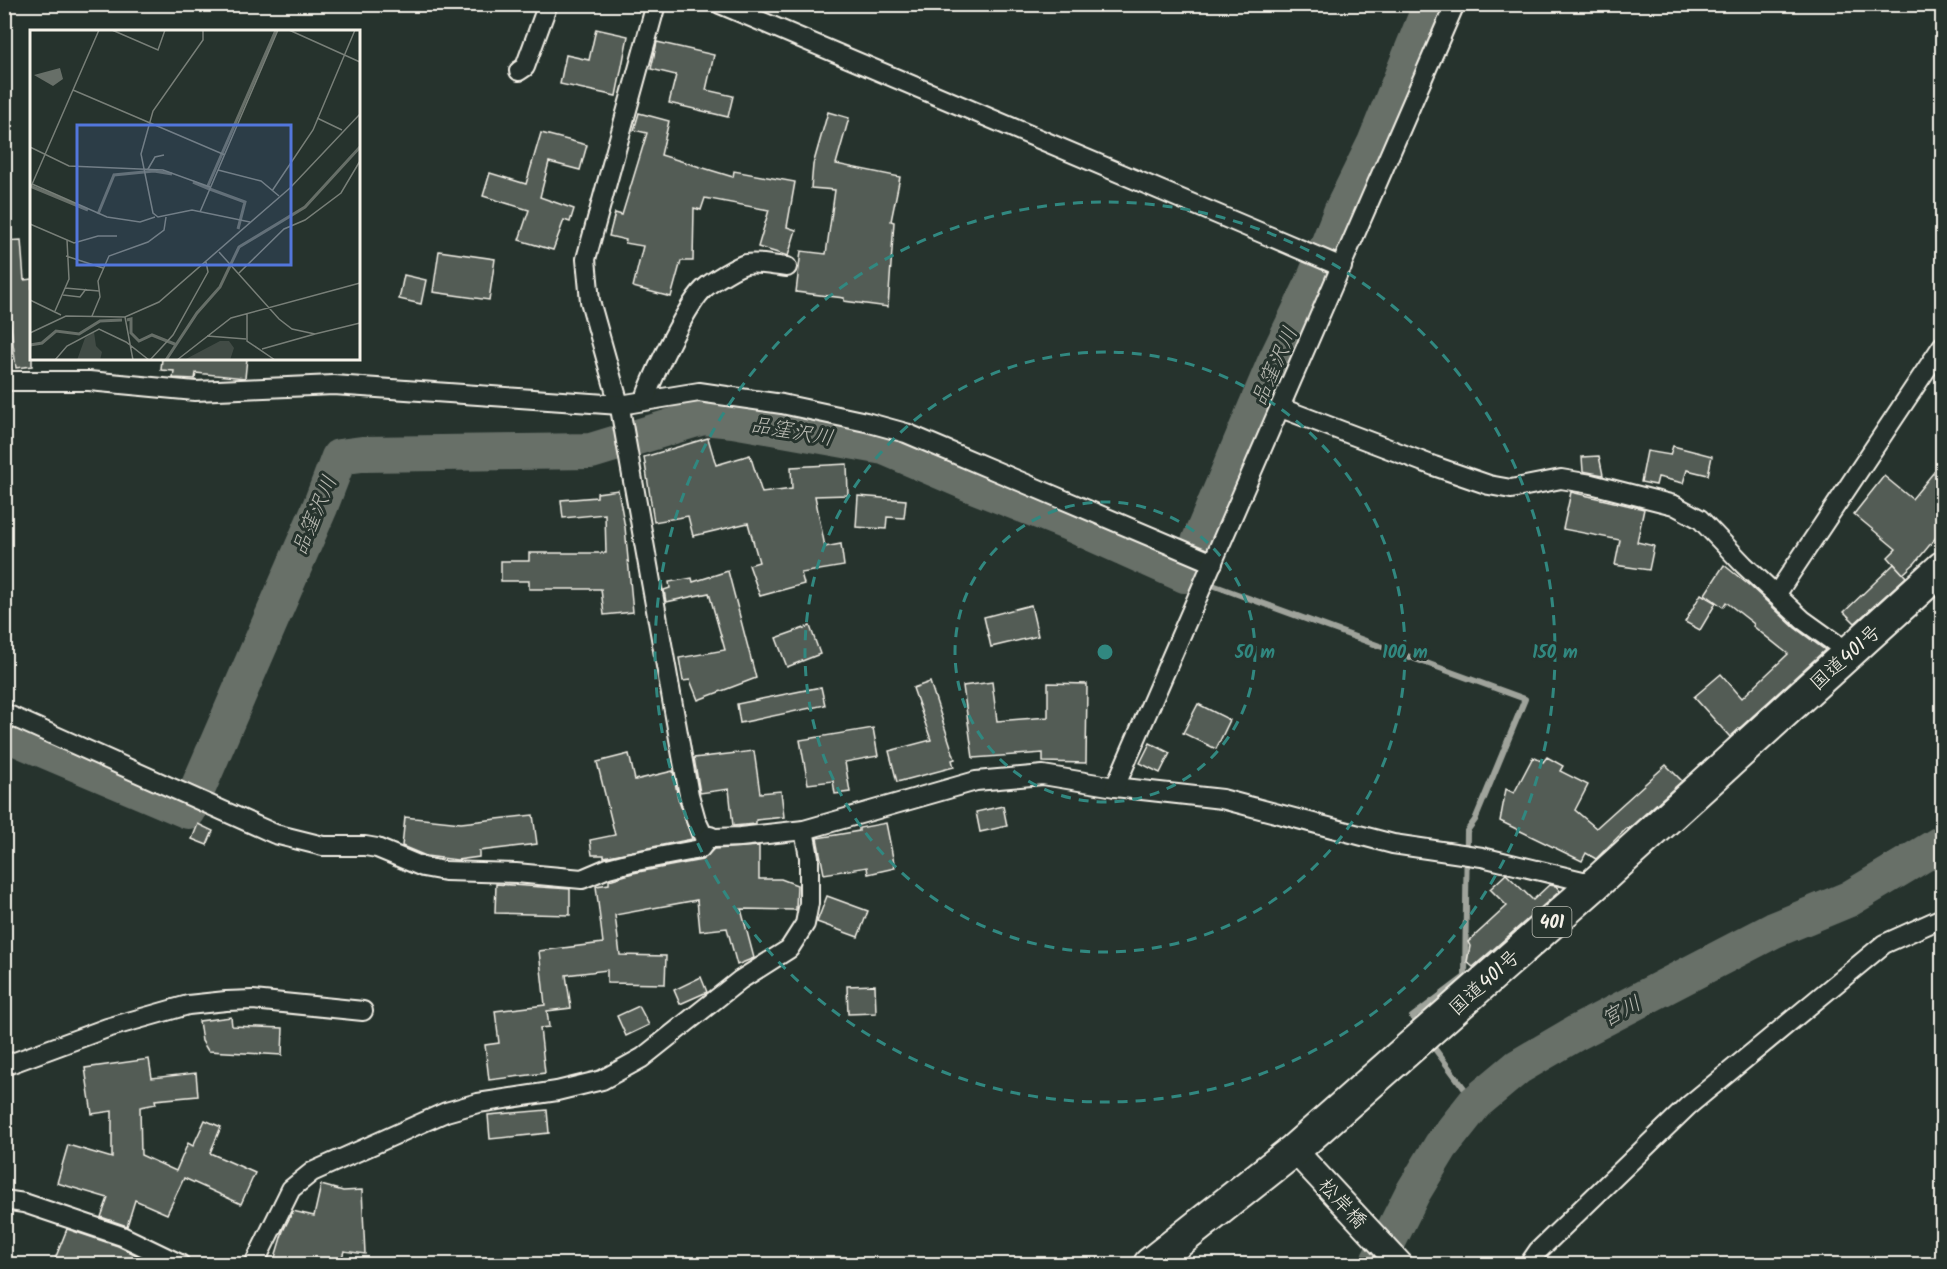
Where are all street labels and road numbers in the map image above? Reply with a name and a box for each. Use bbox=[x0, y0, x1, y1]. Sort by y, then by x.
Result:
street label: 国道401号 bbox=[1803, 617, 1889, 700]
road number: 401 bbox=[1532, 907, 1572, 937]
street label: 国道401号 bbox=[1442, 942, 1528, 1025]
street label: 松岸橋 bbox=[1309, 1172, 1374, 1237]

